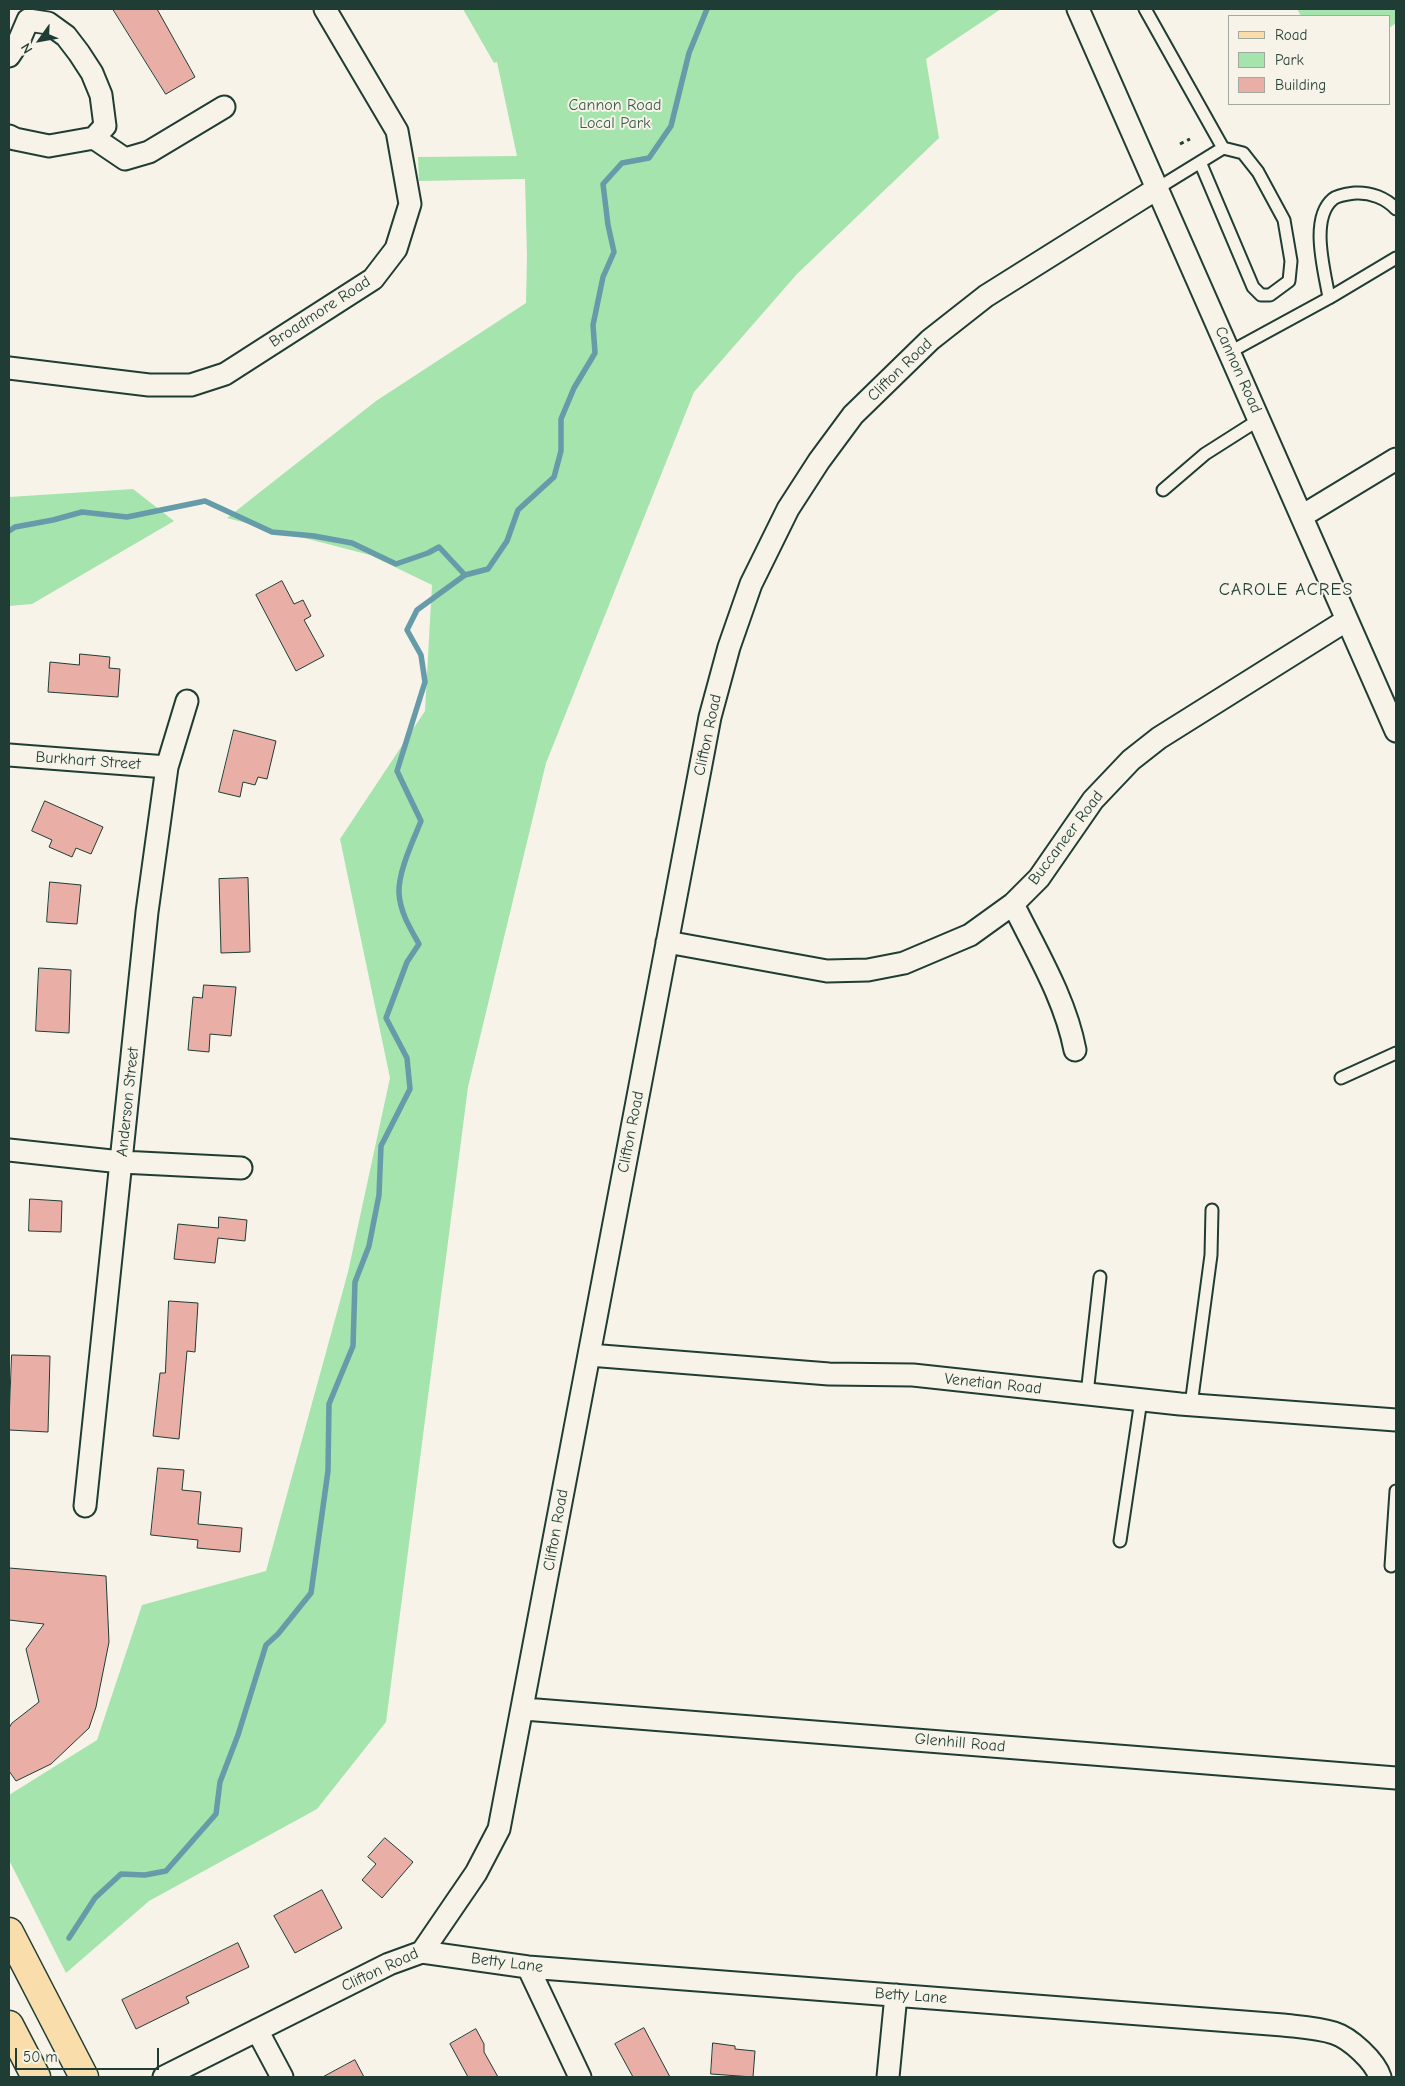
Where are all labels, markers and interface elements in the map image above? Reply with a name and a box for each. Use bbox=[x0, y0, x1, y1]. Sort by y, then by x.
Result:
north arrow bbox=[15, 15, 65, 65]
legend bbox=[1228, 15, 1390, 105]
text: Road bbox=[1275, 26, 1307, 44]
text: N bbox=[17, 40, 36, 57]
text: Park bbox=[1275, 51, 1304, 69]
text: Building bbox=[1275, 76, 1326, 94]
park label: Cannon Road Local Park bbox=[569, 95, 661, 133]
street label: Broadmore Road bbox=[266, 272, 374, 352]
street label: Cannon Road bbox=[1210, 324, 1266, 416]
street label: Clifton Road bbox=[864, 334, 936, 406]
district label: CAROLE ACRES bbox=[1217, 579, 1355, 601]
street label: Clifton Road bbox=[690, 693, 726, 777]
street label: Burkhart Street bbox=[35, 748, 141, 774]
street label: Buccaneer Road bbox=[1024, 787, 1108, 889]
street label: Anderson Street bbox=[113, 1046, 143, 1158]
street label: Clifton Road bbox=[614, 1090, 648, 1174]
street label: Venetian Road bbox=[943, 1369, 1043, 1399]
street label: Clifton Road bbox=[539, 1488, 573, 1572]
street label: Glenhill Road bbox=[914, 1729, 1006, 1757]
street label: Clifton Road bbox=[338, 1944, 422, 1996]
street label: Betty Lane bbox=[470, 1949, 544, 1977]
street label: Betty Lane bbox=[874, 1984, 948, 2008]
scale bar bbox=[18, 2038, 161, 2070]
text: 50 m bbox=[23, 2048, 58, 2066]

